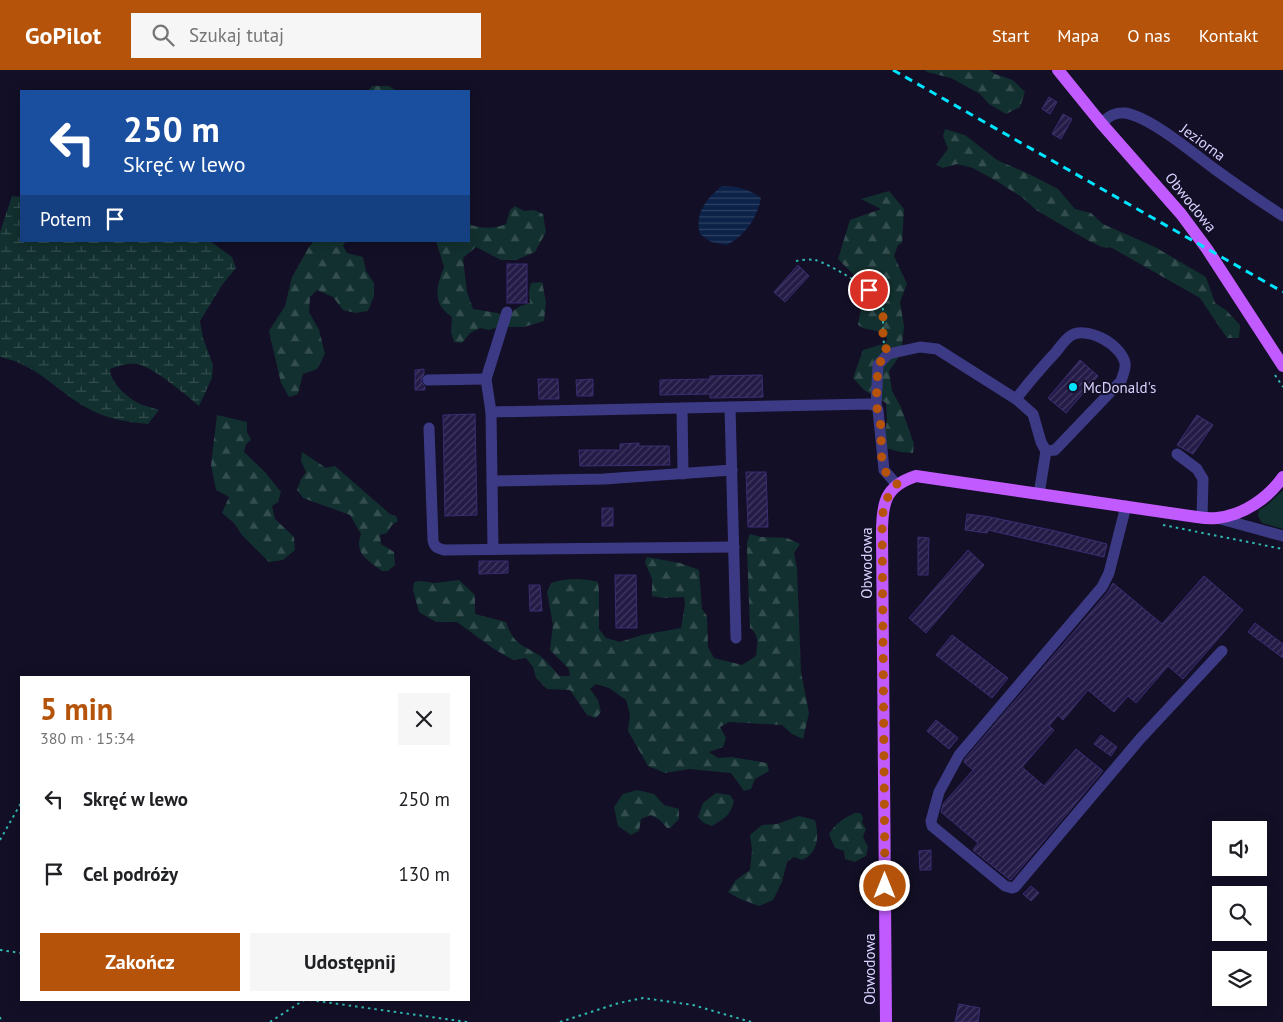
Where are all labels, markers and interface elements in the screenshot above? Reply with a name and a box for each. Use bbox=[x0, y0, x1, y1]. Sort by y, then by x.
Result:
search box bbox=[131, 13, 481, 58]
text: GoPilot bbox=[25, 20, 101, 51]
icon: search bbox=[149, 21, 177, 49]
text: Szukaj tutaj bbox=[189, 23, 284, 47]
text: Start bbox=[992, 24, 1029, 47]
text: Mapa bbox=[1057, 24, 1099, 47]
text: O nas bbox=[1127, 24, 1171, 47]
text: Kontakt bbox=[1199, 24, 1258, 47]
text: 250 m bbox=[123, 106, 220, 152]
icon: left bbox=[40, 110, 105, 175]
street label: Jeziorna bbox=[1176, 119, 1229, 165]
text: Skręć w lewo bbox=[123, 150, 246, 178]
street label: Obwodowa bbox=[1161, 168, 1221, 236]
icon: arrive bbox=[101, 205, 129, 233]
text: Potem bbox=[40, 207, 91, 231]
pin bbox=[848, 269, 890, 311]
icon: arrive bbox=[855, 276, 883, 304]
place label: McDonald's bbox=[1083, 378, 1156, 397]
marker: McDonald's bbox=[1067, 381, 1079, 393]
street label: Obwodowa bbox=[857, 527, 876, 599]
text: 5 min bbox=[40, 689, 113, 728]
button: close bbox=[398, 693, 450, 745]
text: 380 m · 15:34 bbox=[40, 728, 135, 748]
icon: left bbox=[40, 785, 68, 813]
text: Skręć w lewo bbox=[83, 787, 188, 811]
text: 250 m bbox=[398, 787, 450, 811]
map controls bbox=[1212, 821, 1267, 1006]
button: sound bbox=[1212, 821, 1267, 876]
position arrow bbox=[858, 859, 910, 911]
icon: arrive bbox=[40, 860, 68, 888]
text: Cel podróży bbox=[83, 862, 178, 886]
text: 130 m bbox=[398, 862, 450, 886]
button: search bbox=[1212, 886, 1267, 941]
button: Zakończ bbox=[40, 933, 240, 991]
button: Udostępnij bbox=[250, 933, 450, 991]
street label: Obwodowa bbox=[860, 933, 879, 1005]
button: layers bbox=[1212, 951, 1267, 1006]

